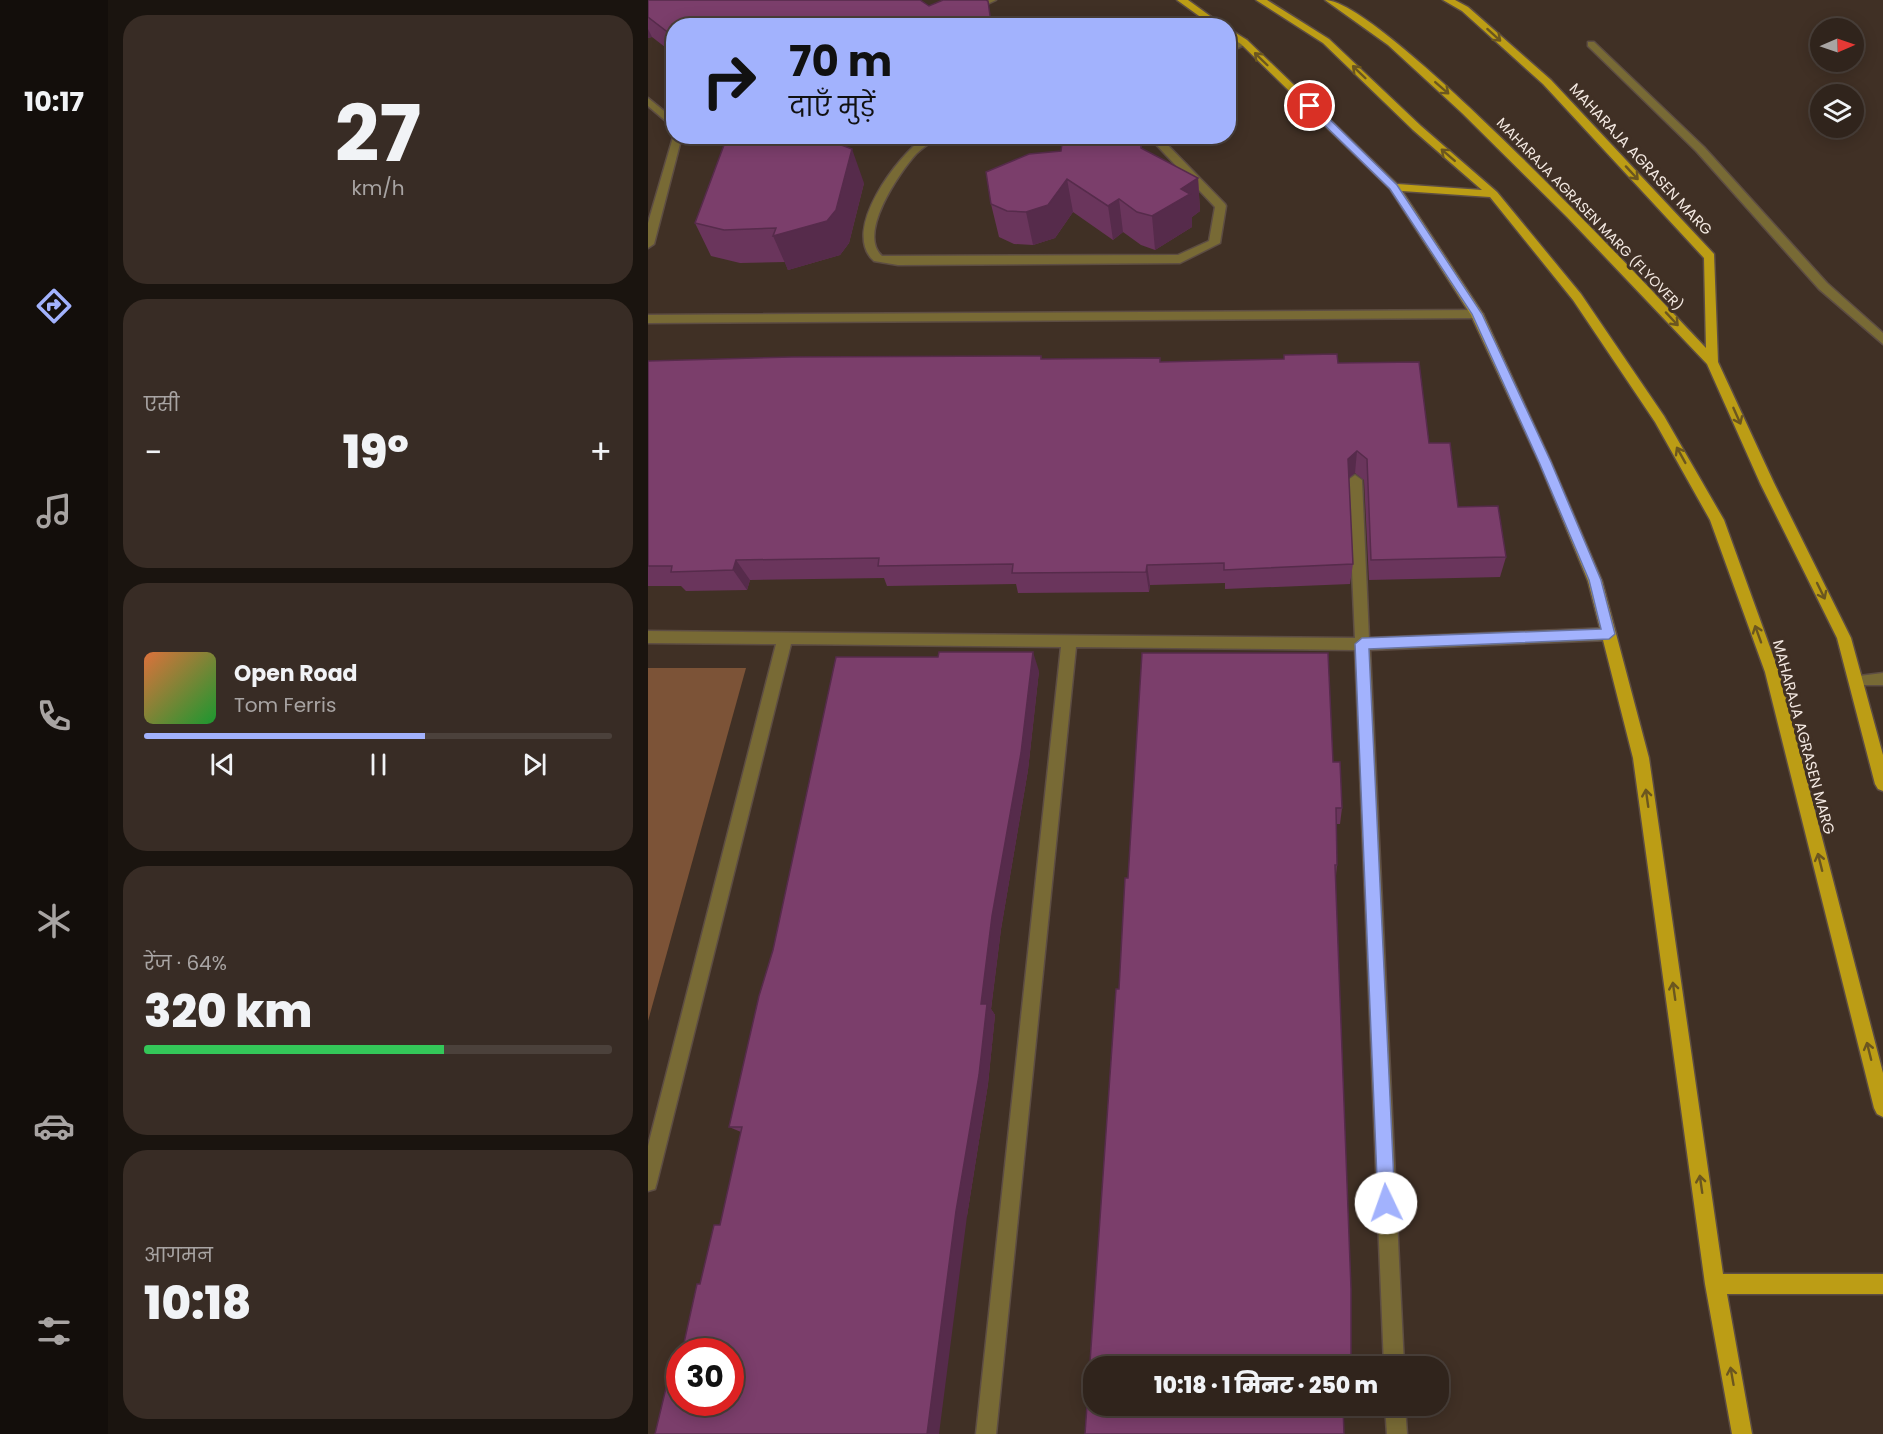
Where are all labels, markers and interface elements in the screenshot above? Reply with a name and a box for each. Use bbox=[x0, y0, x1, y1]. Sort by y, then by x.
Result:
north arrow bbox=[1810, 18, 1864, 72]
map controls bbox=[1810, 18, 1864, 138]
one-way arrow bbox=[1487, 28, 1502, 42]
text: 70 m bbox=[789, 32, 892, 91]
icon: right bbox=[690, 42, 768, 120]
one-way arrow bbox=[1254, 52, 1269, 66]
one-way arrow bbox=[1351, 65, 1366, 79]
street label: MAHARAJA AGRASEN MARG bbox=[1565, 78, 1717, 240]
text: 27 bbox=[335, 79, 421, 188]
pin bbox=[1284, 80, 1335, 131]
one-way arrow bbox=[1434, 81, 1449, 95]
text: 10:17 bbox=[24, 83, 84, 120]
button: layers bbox=[1810, 84, 1864, 138]
text: दाएँ मुड़ें bbox=[789, 88, 875, 125]
icon: arrive bbox=[1293, 89, 1326, 122]
street label: MAHARAJA AGRASEN MARG (FLYOVER) bbox=[1492, 113, 1688, 315]
one-way arrow bbox=[1441, 148, 1456, 162]
one-way arrow bbox=[1625, 165, 1639, 180]
text: km/h bbox=[351, 174, 405, 202]
icon: directions bbox=[33, 285, 75, 327]
one-way arrow bbox=[1664, 312, 1679, 327]
text: एसी bbox=[144, 390, 179, 418]
one-way arrow bbox=[1731, 406, 1743, 424]
text: 19° bbox=[343, 421, 409, 484]
text: − bbox=[144, 429, 162, 476]
text: + bbox=[589, 429, 612, 476]
one-way arrow bbox=[1675, 447, 1686, 465]
icon: music bbox=[33, 490, 75, 532]
one-way arrow bbox=[1816, 582, 1827, 600]
one-way arrow bbox=[1752, 625, 1763, 644]
street label: MAHARAJA AGRASEN MARG bbox=[1768, 637, 1840, 837]
text: Open Road bbox=[234, 658, 358, 689]
text: Tom Ferris bbox=[234, 691, 336, 719]
icon: phone bbox=[33, 695, 75, 737]
icon: previous bbox=[206, 748, 239, 781]
icon: pause bbox=[362, 748, 395, 781]
icon: next bbox=[518, 748, 551, 781]
one-way arrow bbox=[1641, 788, 1652, 808]
one-way arrow bbox=[1814, 853, 1826, 872]
icon: climate bbox=[33, 900, 75, 942]
text: रेंज · 64% bbox=[144, 949, 227, 977]
text: 320 km bbox=[144, 980, 312, 1043]
one-way arrow bbox=[1668, 981, 1679, 1001]
one-way arrow bbox=[1862, 1042, 1874, 1061]
icon: car bbox=[33, 1105, 75, 1147]
position arrow bbox=[1354, 1171, 1418, 1235]
one-way arrow bbox=[1695, 1174, 1706, 1194]
text: आगमन bbox=[144, 1241, 213, 1269]
text: 10:18 bbox=[144, 1272, 251, 1335]
icon: filters bbox=[33, 1310, 75, 1352]
speed limit sign: 30 bbox=[666, 1338, 744, 1416]
one-way arrow bbox=[1726, 1367, 1737, 1387]
text: 10:18 · 1 मिनट · 250 m bbox=[1154, 1370, 1378, 1401]

